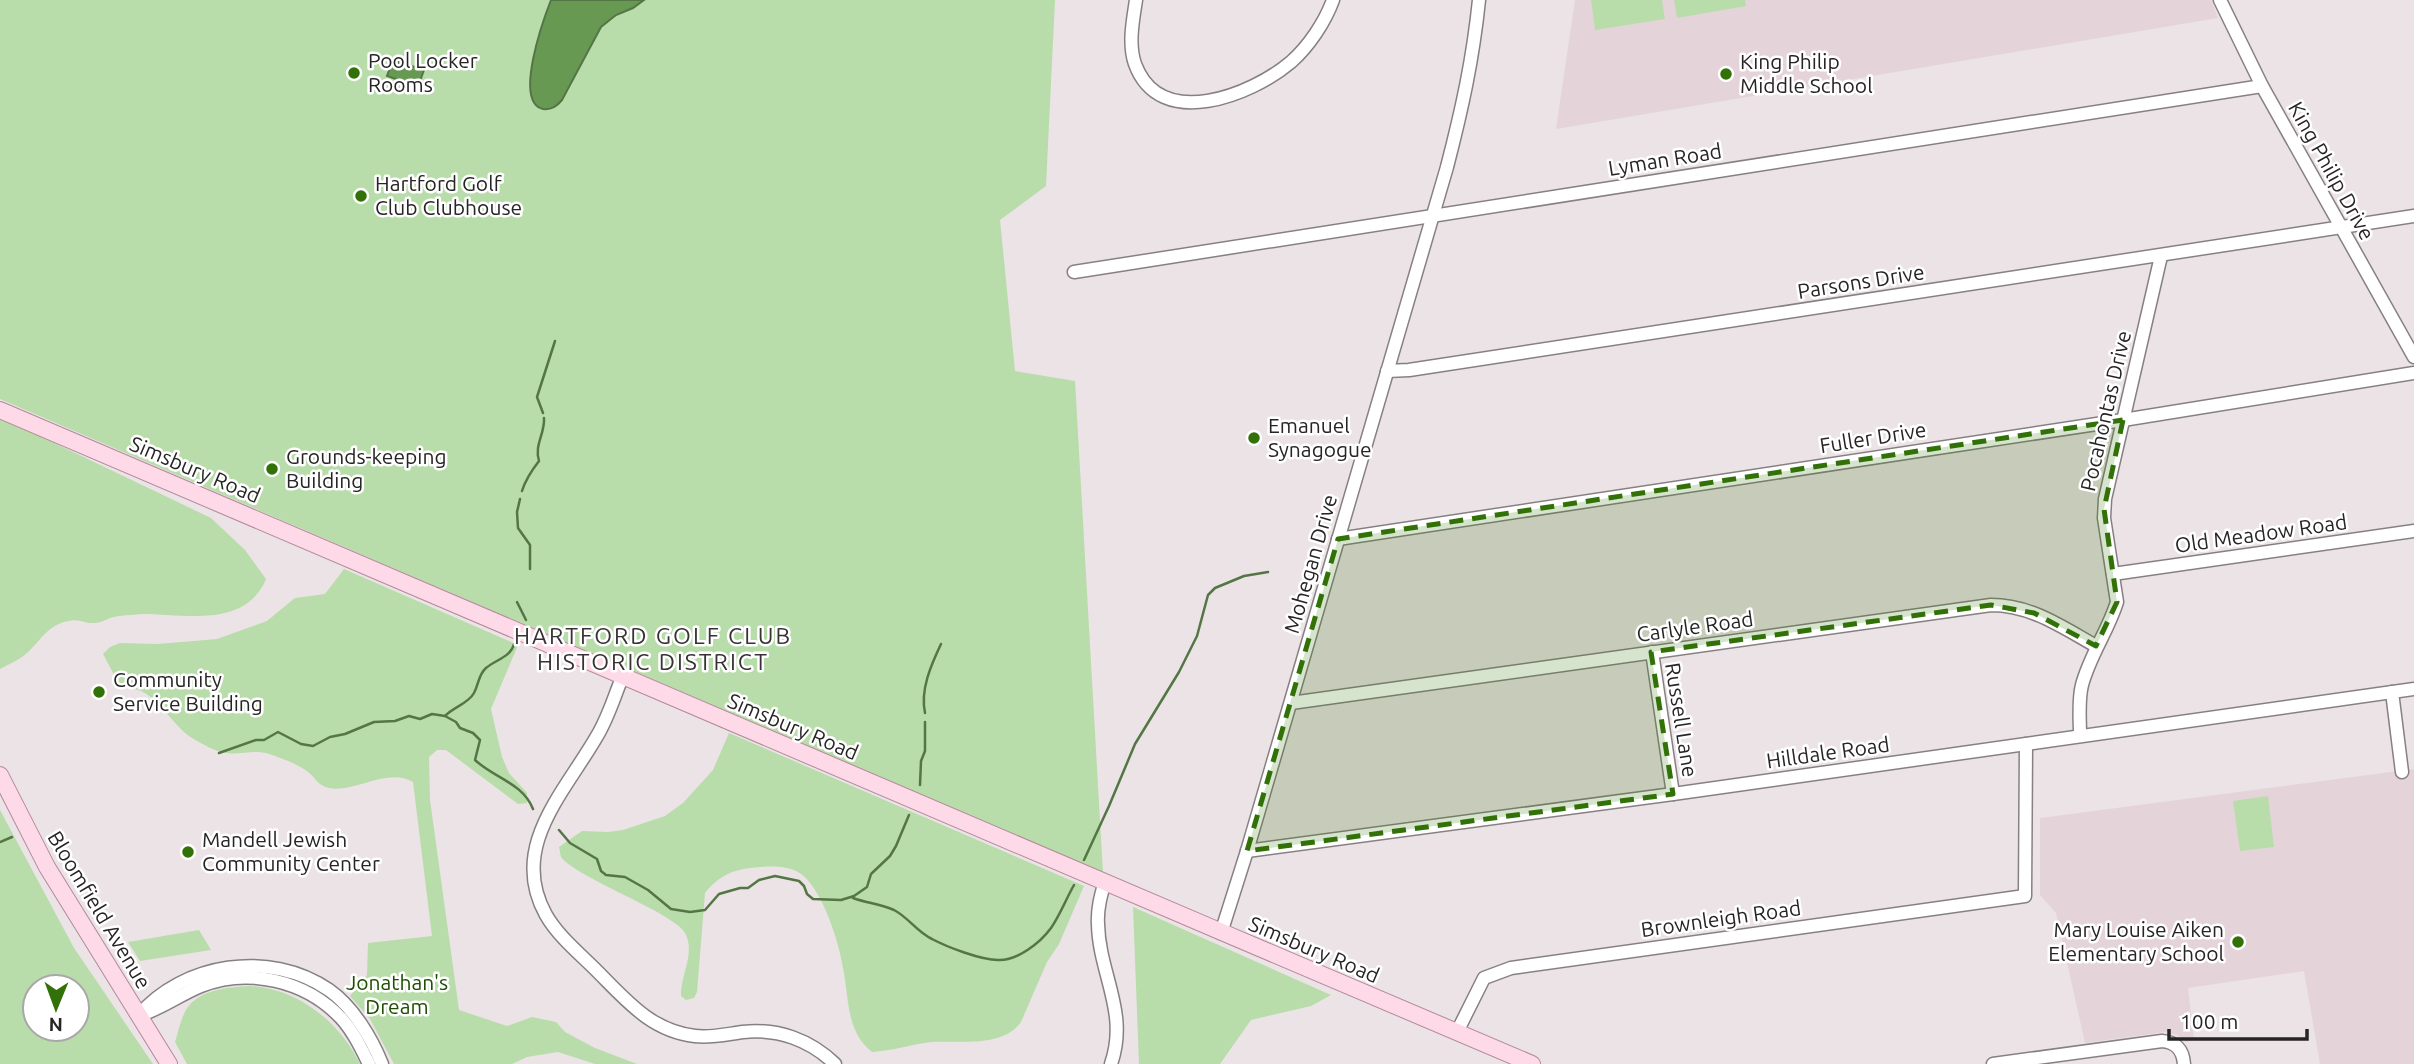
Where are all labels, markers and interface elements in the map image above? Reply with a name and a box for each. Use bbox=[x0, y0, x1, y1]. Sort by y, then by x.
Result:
place label: Pool Locker Rooms bbox=[368, 48, 478, 96]
place label: King Philip Middle School bbox=[1740, 49, 1873, 97]
marker: Pool Locker Rooms bbox=[346, 65, 362, 81]
marker: King Philip Middle School bbox=[1718, 66, 1734, 82]
street label: King Philip Drive bbox=[2284, 97, 2380, 244]
street label: Lyman Road bbox=[1606, 138, 1723, 180]
place label: Hartford Golf Club Clubhouse bbox=[375, 171, 522, 219]
marker: Hartford Golf Club Clubhouse bbox=[353, 188, 369, 204]
street label: Parsons Drive bbox=[1796, 259, 1926, 303]
street label: Pocahontas Drive bbox=[2075, 328, 2135, 493]
place label: Emanuel Synagogue bbox=[1268, 413, 1372, 461]
street label: Fuller Drive bbox=[1818, 417, 1928, 457]
marker: Emanuel Synagogue bbox=[1246, 430, 1262, 446]
street label: Simsbury Road bbox=[127, 431, 264, 507]
place label: Grounds-keeping Building bbox=[286, 444, 446, 492]
marker: Grounds-keeping Building bbox=[264, 461, 280, 477]
street label: Mohegan Drive bbox=[1279, 491, 1341, 636]
street label: Old Meadow Road bbox=[2173, 509, 2348, 557]
street label: Carlyle Road bbox=[1635, 606, 1755, 646]
district label: HARTFORD GOLF CLUB HISTORIC DISTRICT bbox=[514, 623, 792, 674]
street label: Russell Lane bbox=[1661, 661, 1703, 779]
place label: Community Service Building bbox=[113, 667, 263, 715]
marker: Community Service Building bbox=[91, 684, 107, 700]
street label: Simsbury Road bbox=[725, 688, 862, 764]
street label: Hilldale Road bbox=[1765, 731, 1891, 773]
street label: Bloomfield Avenue bbox=[43, 826, 156, 993]
place label: Mandell Jewish Community Center bbox=[202, 827, 380, 875]
marker: Mandell Jewish Community Center bbox=[180, 844, 196, 860]
street label: Brownleigh Road bbox=[1639, 895, 1802, 941]
street label: Simsbury Road bbox=[1246, 911, 1383, 987]
place label: Mary Louise Aiken Elementary School bbox=[2048, 917, 2224, 965]
marker: Mary Louise Aiken Elementary School bbox=[2230, 934, 2246, 950]
park label: Jonathan's Dream bbox=[346, 970, 448, 1018]
north arrow bbox=[21, 973, 91, 1043]
scale bar bbox=[2169, 998, 2307, 1042]
text: 100 m bbox=[2180, 1009, 2238, 1033]
text: N bbox=[48, 1014, 63, 1036]

